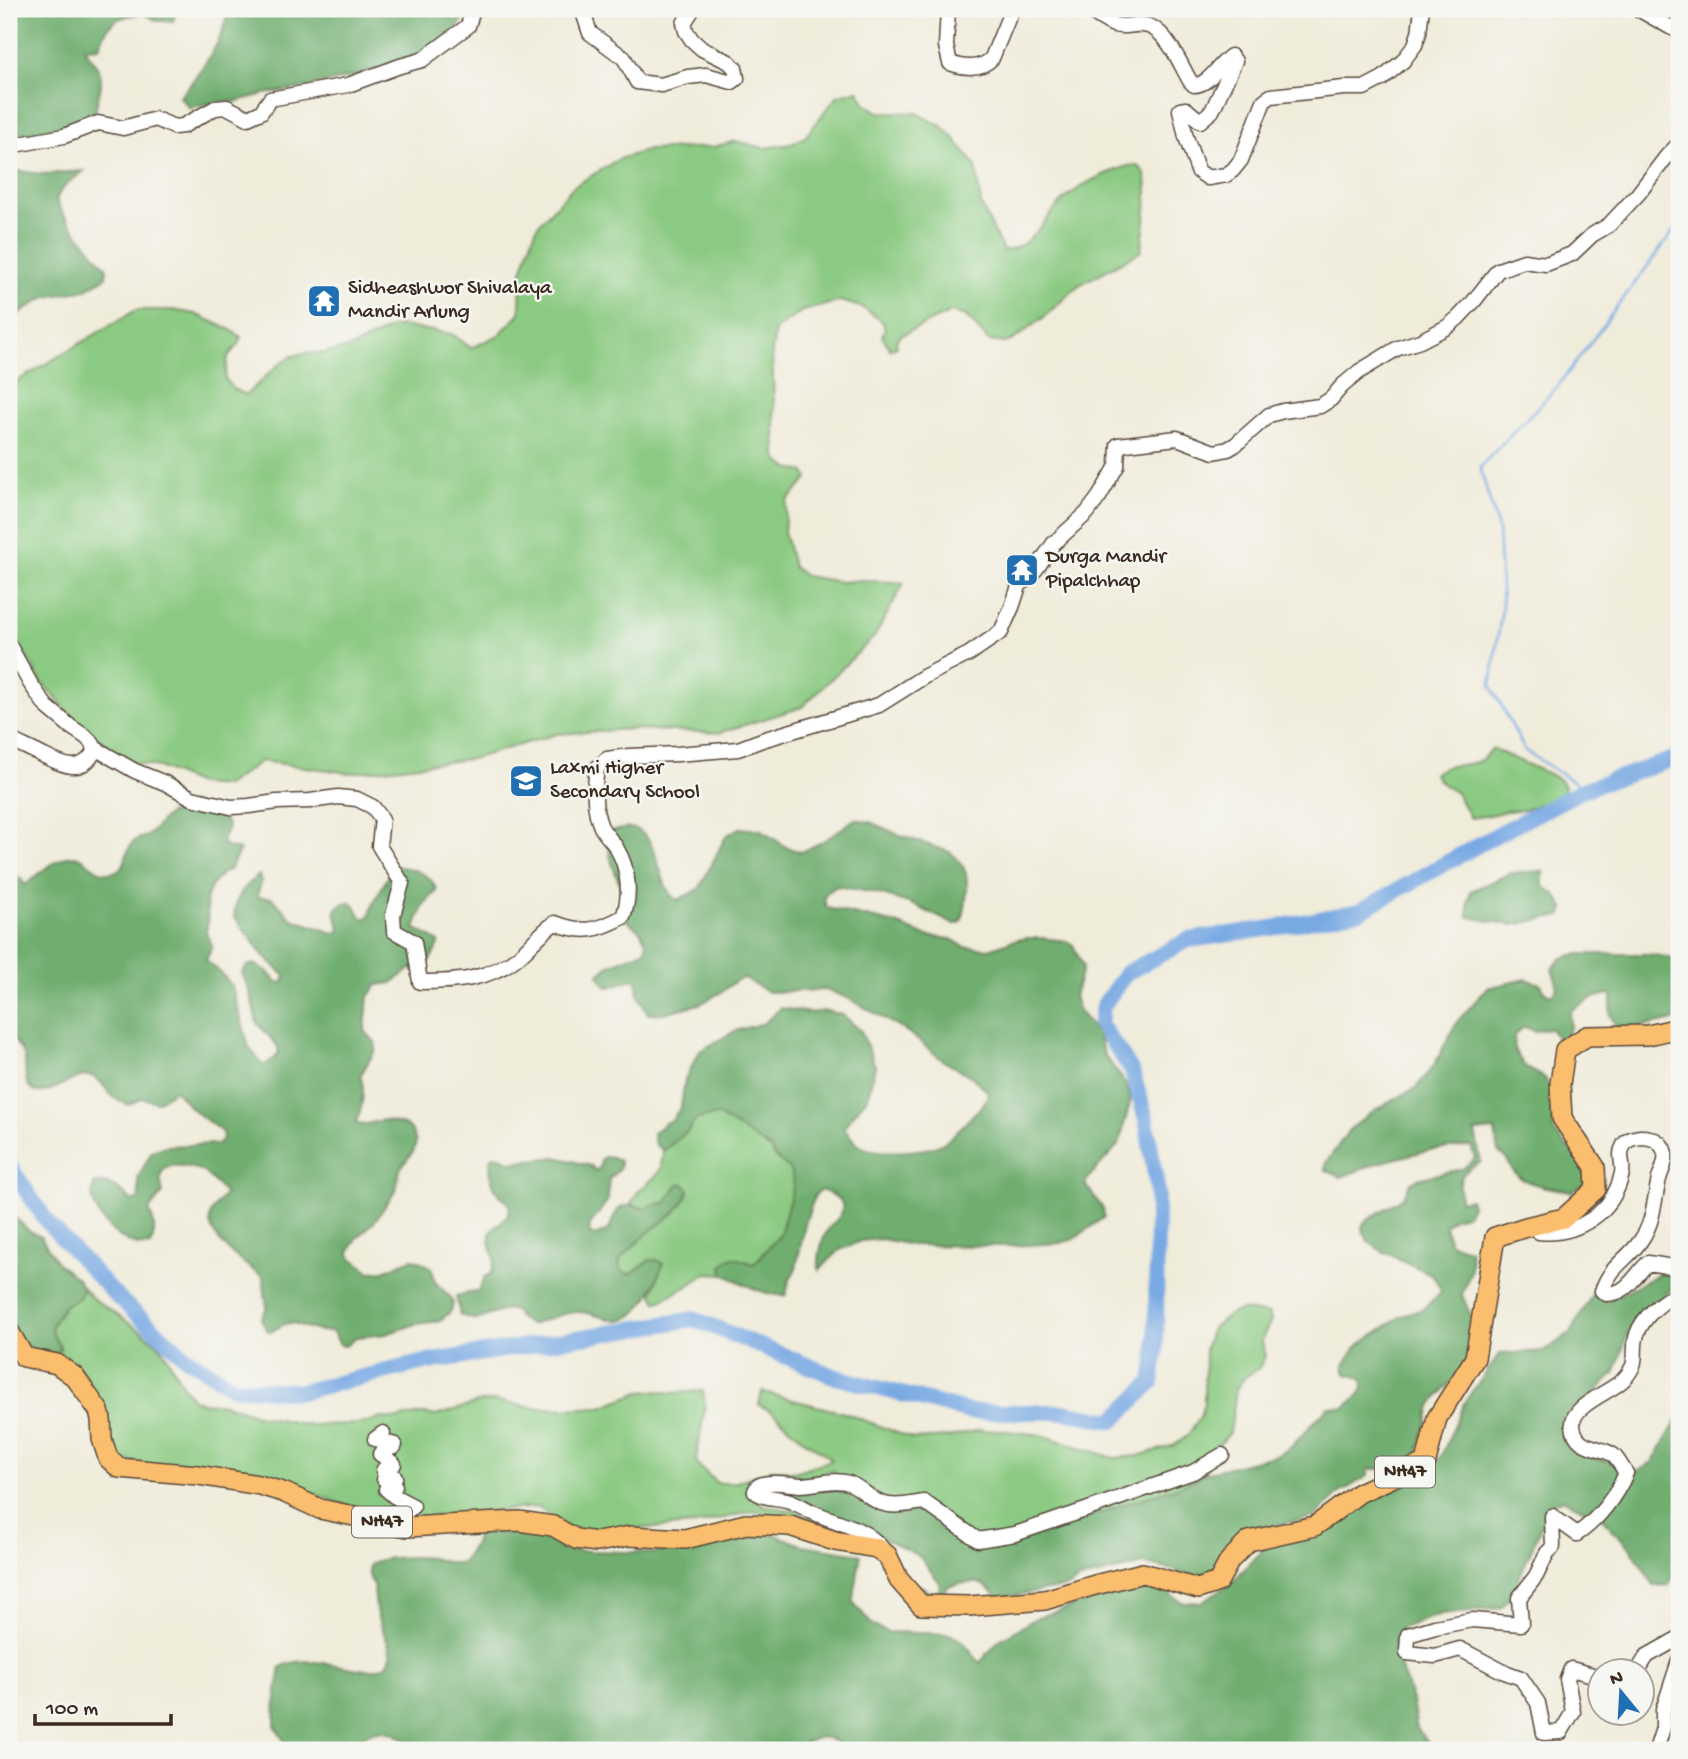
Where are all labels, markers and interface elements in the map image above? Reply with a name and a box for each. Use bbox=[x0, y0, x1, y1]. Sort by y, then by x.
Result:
place label: Sidheashwor Shivalaya Mandir Arlung bbox=[348, 277, 553, 326]
temple icon: Sidheashwor Shivalaya Mandir Arlung bbox=[305, 282, 343, 320]
place label: Durga Mandir Pipalchhap bbox=[1044, 546, 1168, 595]
temple icon: Durga Mandir Pipalchhap bbox=[1003, 551, 1041, 589]
place label: Laxmi Higher Secondary School bbox=[550, 757, 700, 806]
school or university icon: Laxmi Higher Secondary School bbox=[507, 762, 545, 800]
road number: NH47 bbox=[1375, 1456, 1435, 1488]
road number: NH47 bbox=[352, 1506, 412, 1538]
north arrow bbox=[1586, 1658, 1656, 1728]
text: N bbox=[1607, 1666, 1626, 1692]
scale bar bbox=[35, 1682, 172, 1726]
text: 100 m bbox=[45, 1698, 98, 1723]

